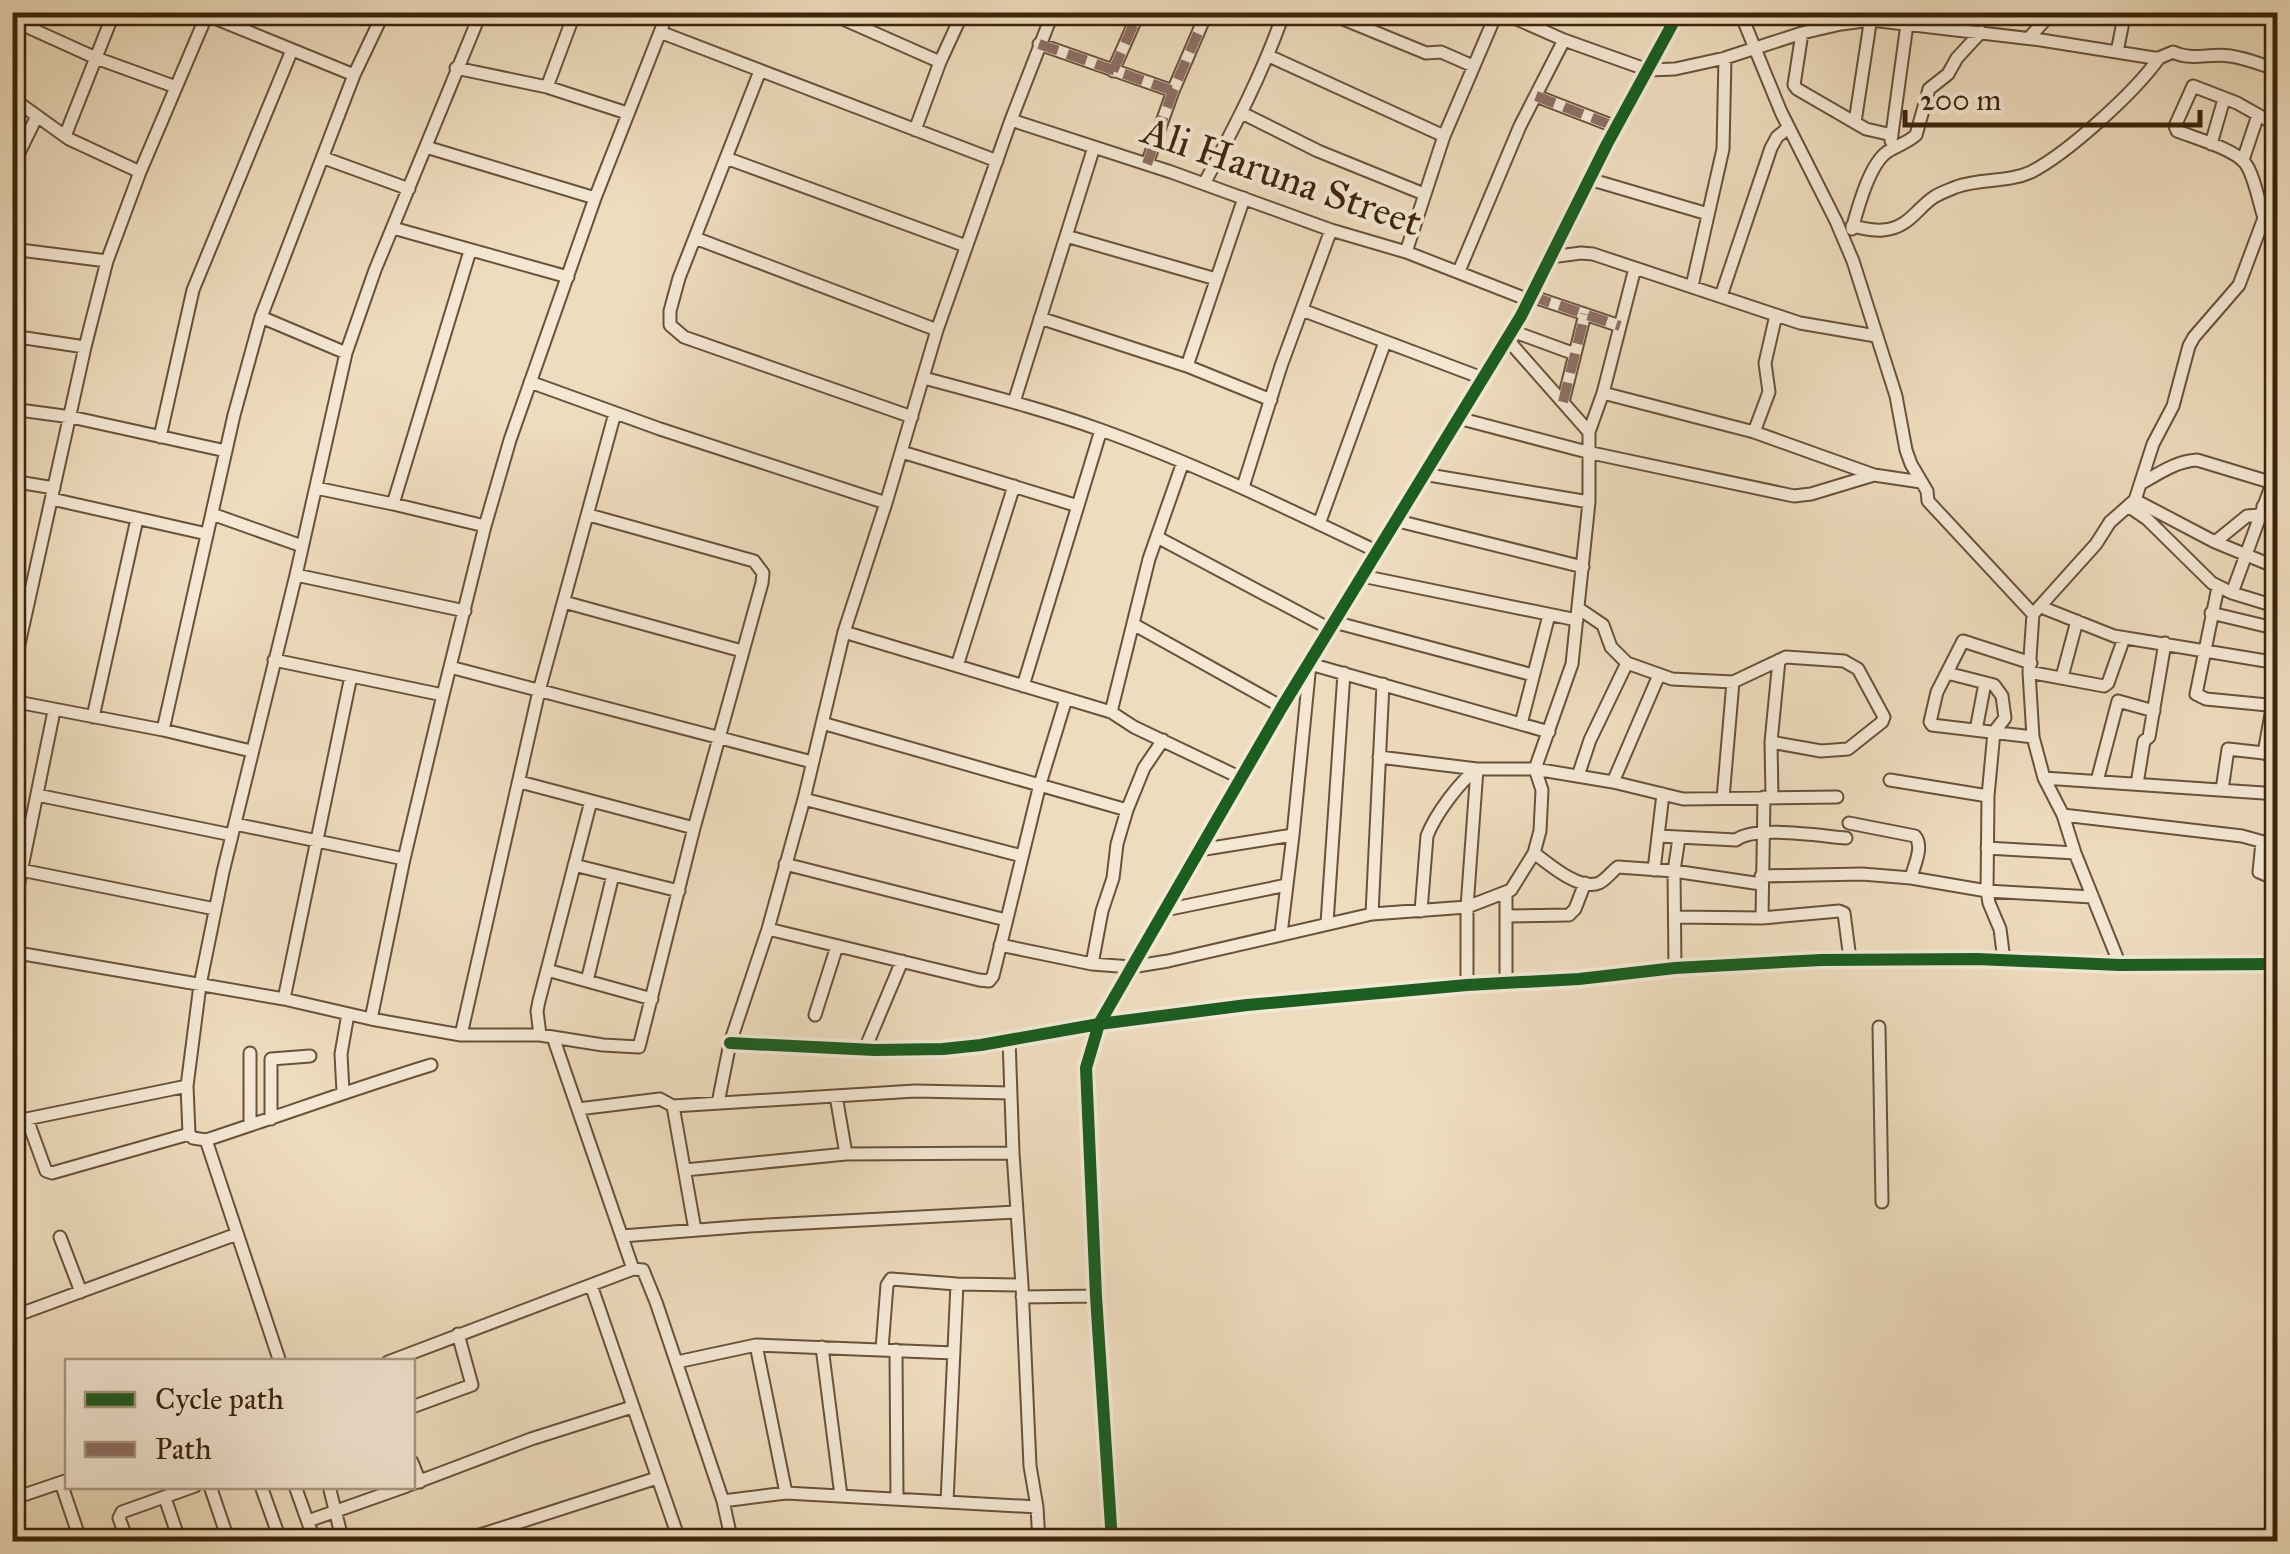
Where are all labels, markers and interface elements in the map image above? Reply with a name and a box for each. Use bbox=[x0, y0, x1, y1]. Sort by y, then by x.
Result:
scale bar bbox=[1905, 65, 2200, 127]
text: 200 m bbox=[1920, 82, 2001, 118]
street label: Ali Haruna Street bbox=[1134, 105, 1428, 247]
legend bbox=[65, 1359, 415, 1489]
text: Cycle path bbox=[155, 1381, 284, 1417]
text: Path bbox=[155, 1431, 212, 1467]

